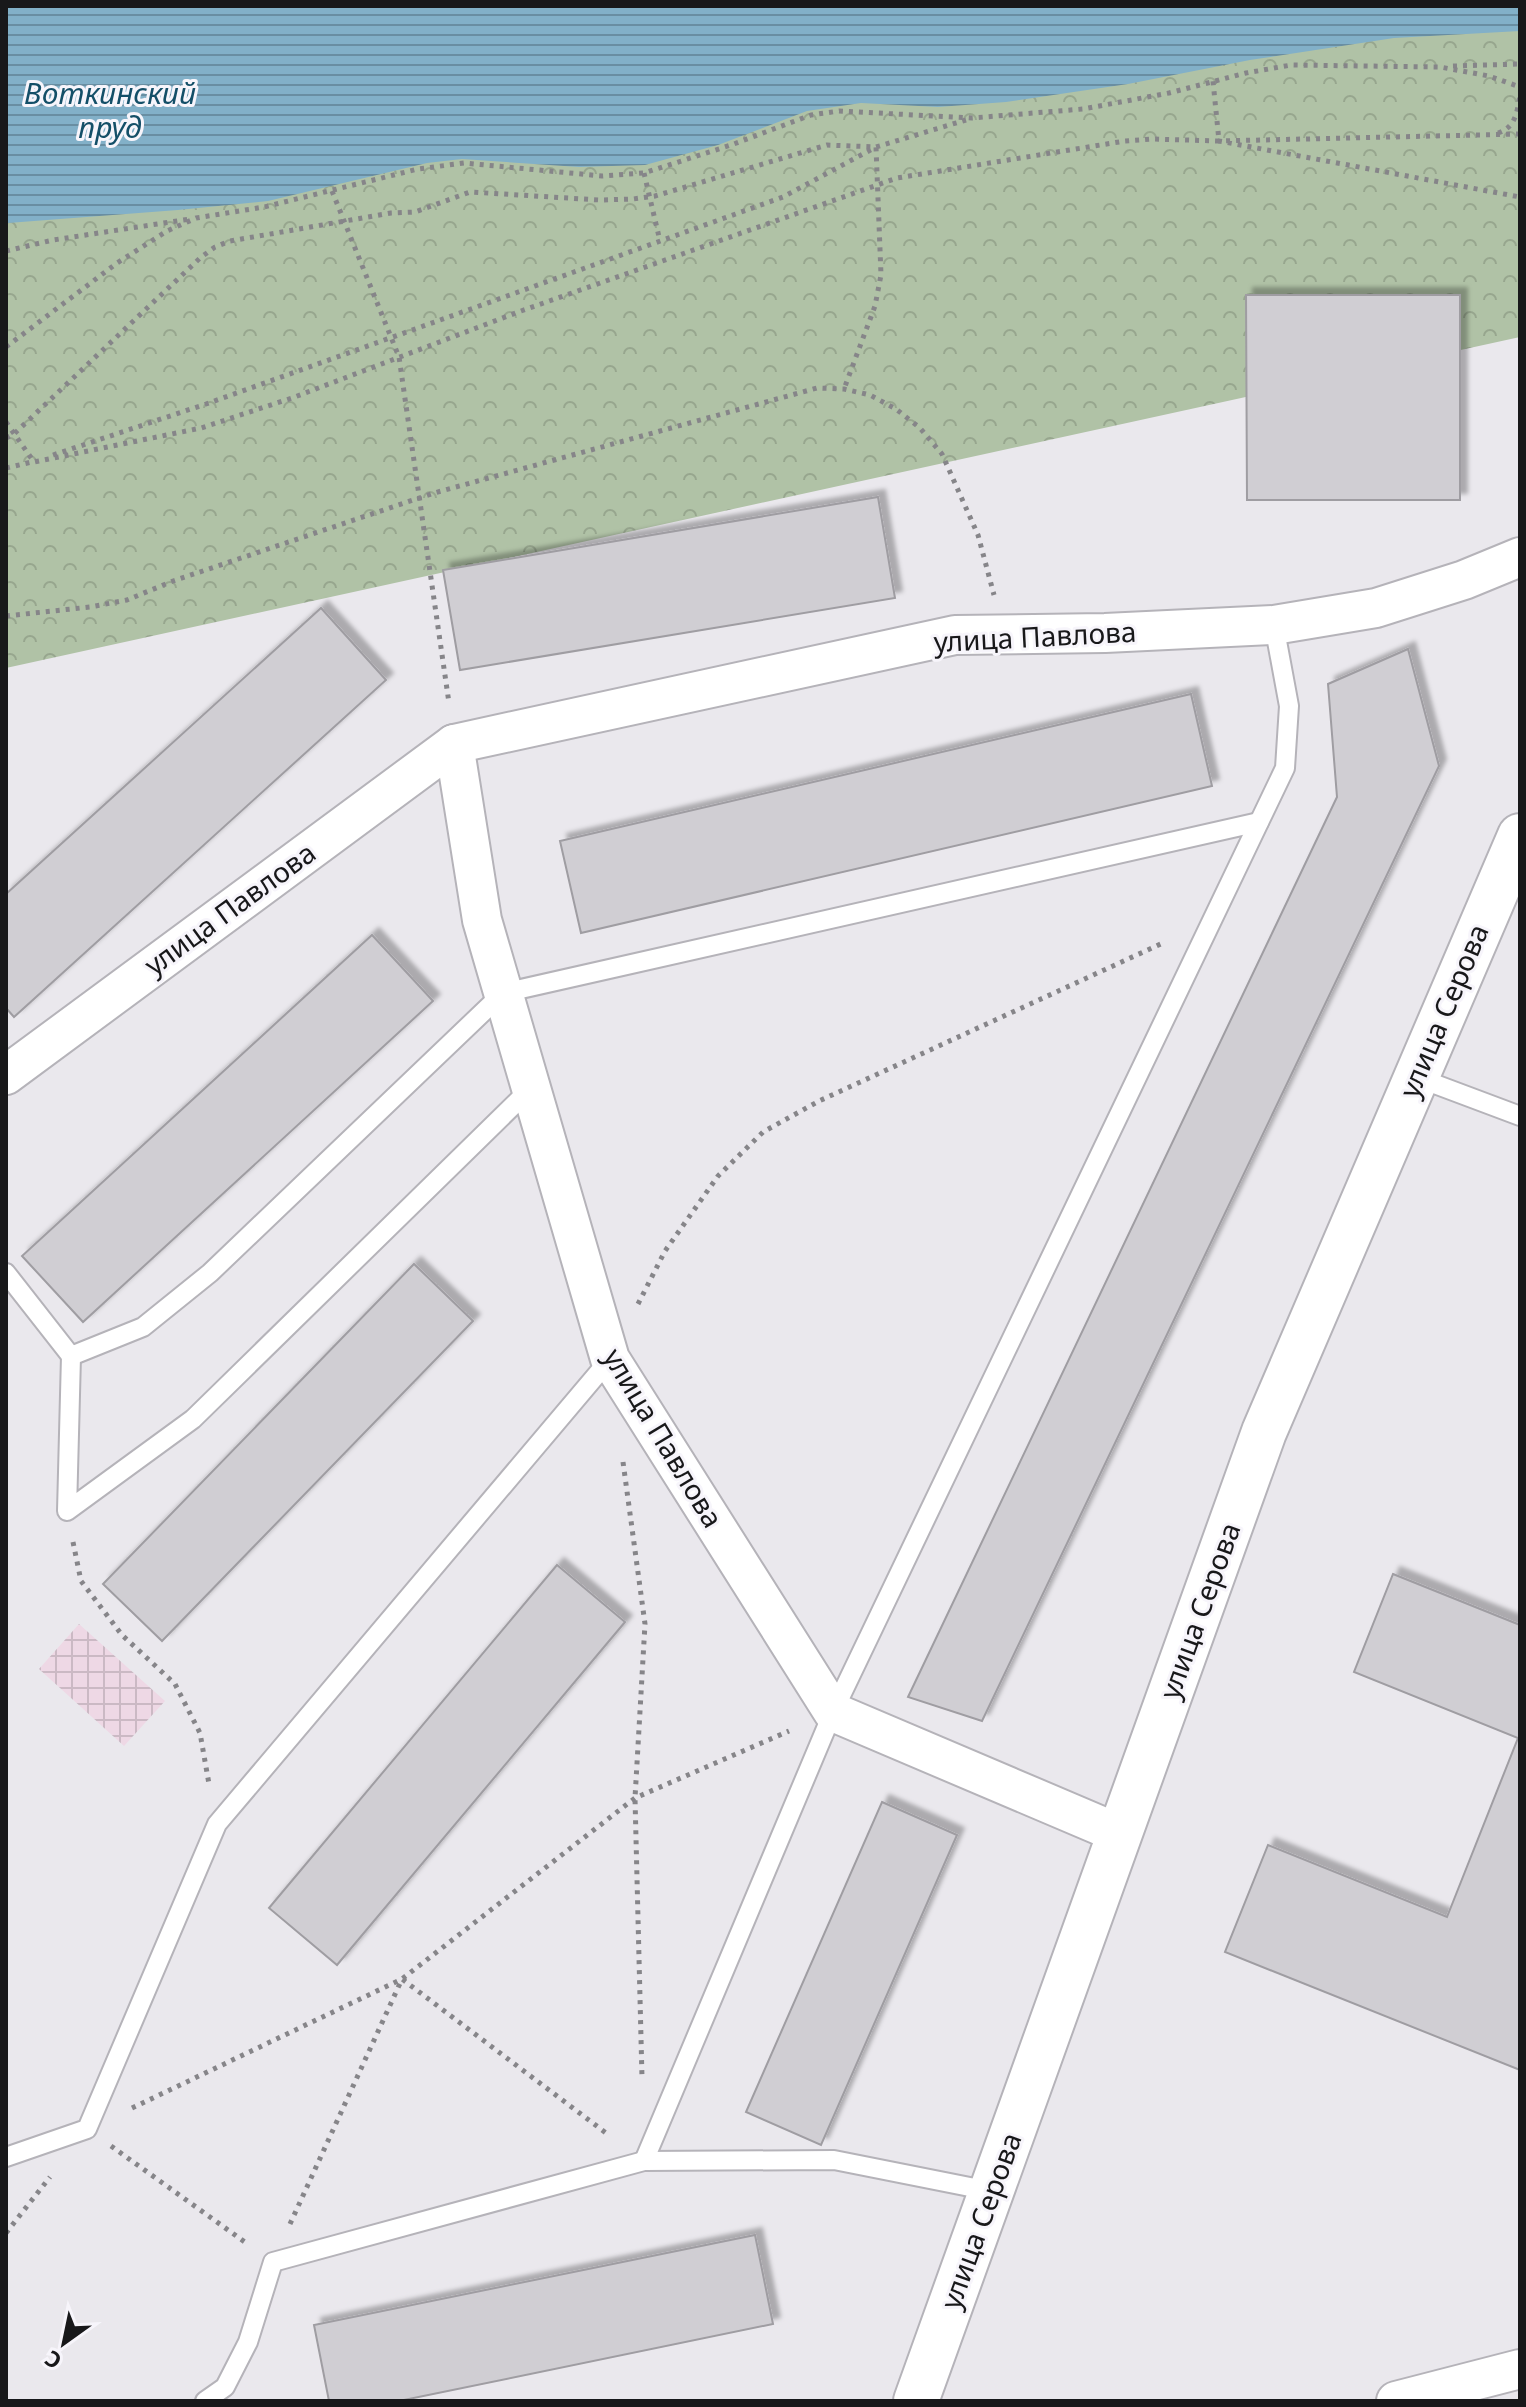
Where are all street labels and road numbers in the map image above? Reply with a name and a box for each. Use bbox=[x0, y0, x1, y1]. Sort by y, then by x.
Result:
street label: улица Павлова bbox=[933, 612, 1137, 660]
street label: улица Павлова bbox=[136, 833, 323, 983]
street label: улица Серова bbox=[1389, 918, 1497, 1103]
street label: улица Павлова bbox=[595, 1341, 732, 1534]
street label: улица Серова bbox=[1150, 1517, 1249, 1704]
street label: улица Серова bbox=[931, 2127, 1030, 2314]

